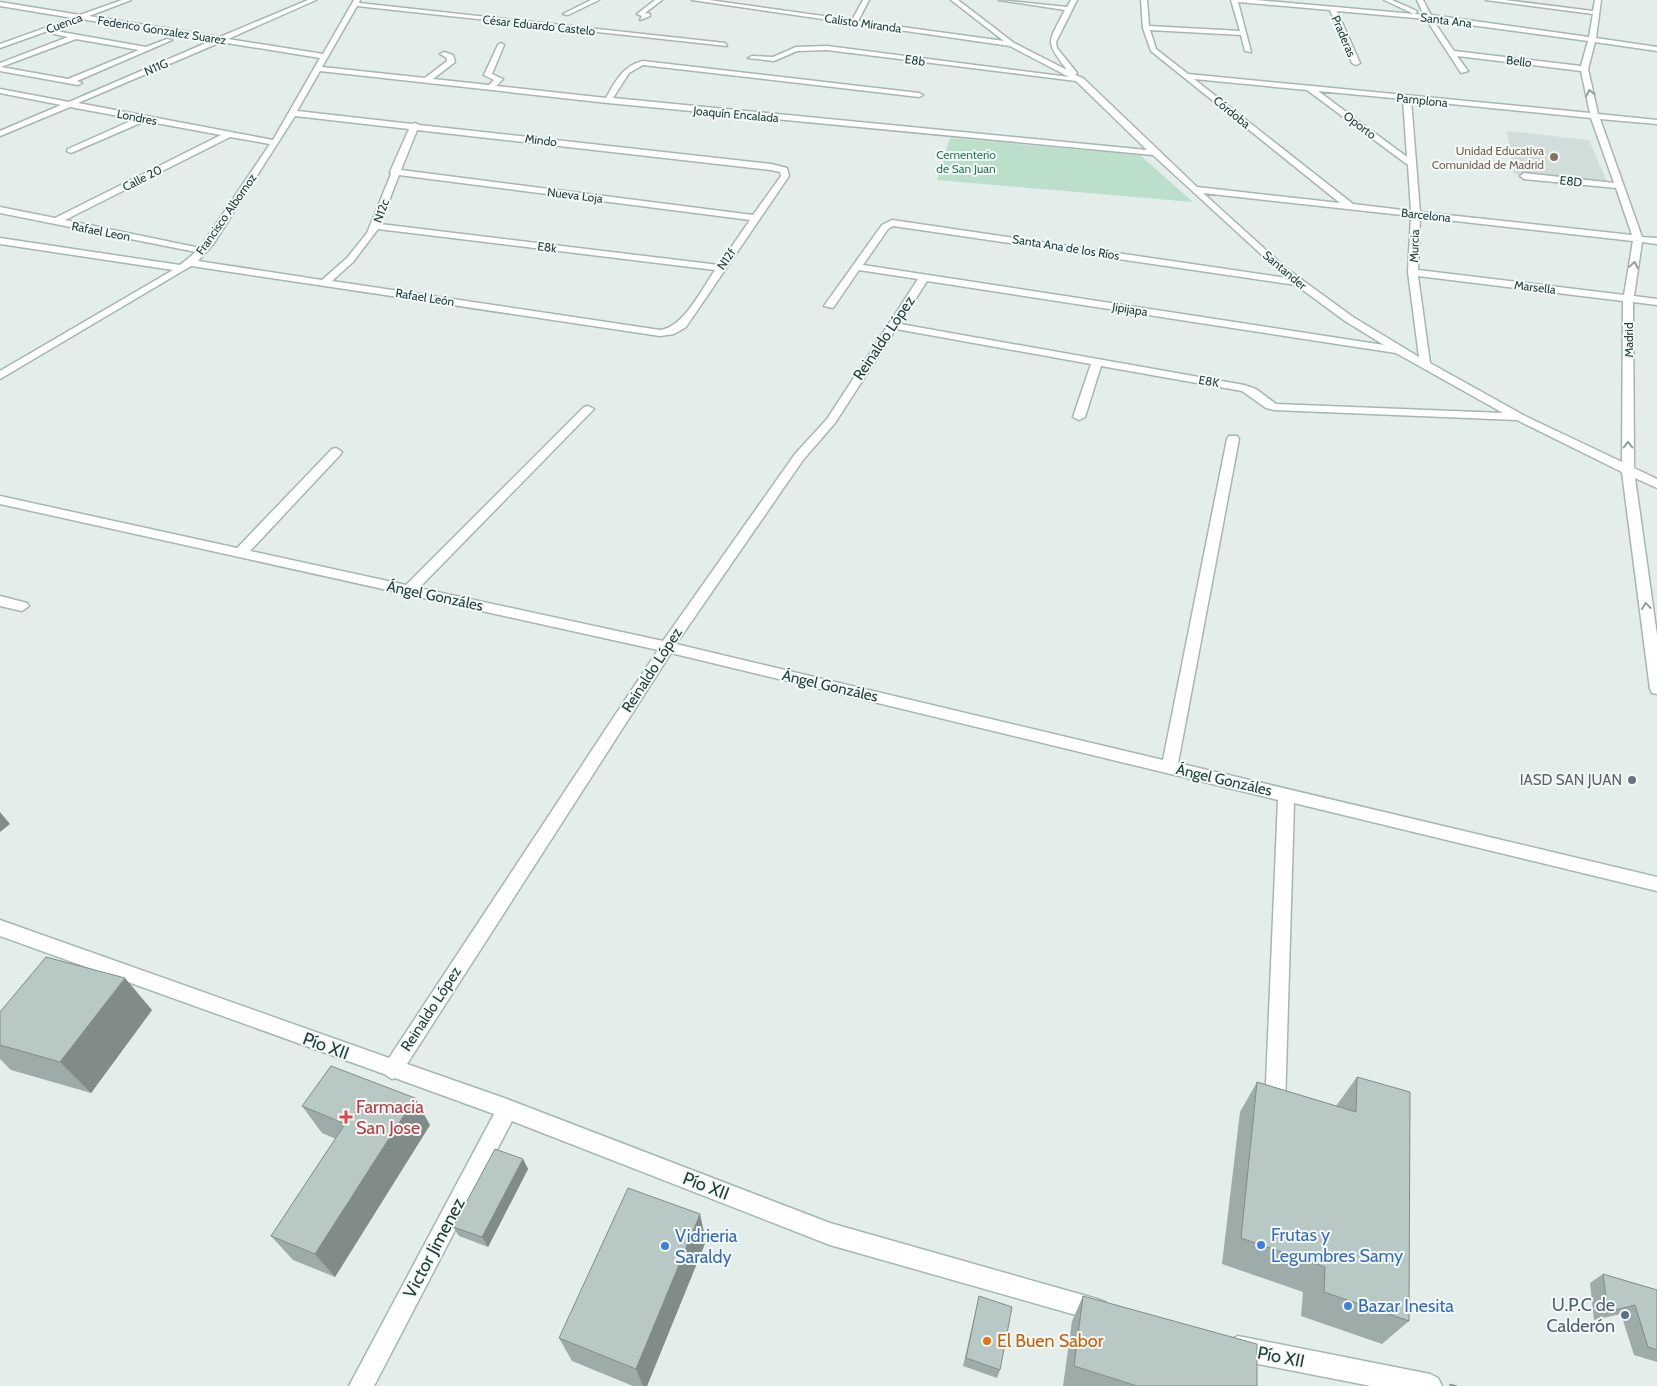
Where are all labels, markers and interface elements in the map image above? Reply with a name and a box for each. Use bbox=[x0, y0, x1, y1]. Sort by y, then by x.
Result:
street label: Cuenca bbox=[44, 9, 84, 36]
street label: Santa Ana bbox=[1419, 9, 1473, 31]
street label: Calisto Miranda bbox=[824, 10, 903, 36]
street label: Federico Gonzalez Suarez bbox=[97, 12, 228, 48]
street label: César Eduardo Castelo bbox=[482, 12, 596, 38]
street label: Praderas bbox=[1329, 13, 1359, 59]
street label: E8b bbox=[904, 51, 927, 69]
street label: Bello bbox=[1505, 52, 1533, 70]
street label: N11G bbox=[142, 55, 170, 79]
one-way arrow bbox=[1585, 89, 1596, 98]
street label: Pamplona bbox=[1396, 90, 1449, 110]
street label: Córdoba bbox=[1211, 93, 1254, 132]
street label: Joaquín Encalada bbox=[692, 103, 780, 125]
street label: Londres bbox=[116, 106, 158, 128]
street label: Oporto bbox=[1341, 108, 1380, 142]
street label: Mindo bbox=[524, 131, 558, 149]
place label: Unidad Educativa Comunidad de Madrid bbox=[1432, 143, 1544, 172]
park label: Cementerio de San Juan bbox=[936, 147, 996, 176]
marker: Unidad Educativa Comunidad de Madrid bbox=[1548, 151, 1560, 163]
street label: Calle 20 bbox=[120, 162, 164, 194]
street label: Francisco Albornoz bbox=[192, 170, 260, 257]
street label: E8D bbox=[1559, 172, 1583, 190]
street label: Nueva Loja bbox=[546, 184, 604, 206]
street label: N12c bbox=[370, 197, 392, 225]
street label: Barcelona bbox=[1400, 205, 1452, 225]
street label: Rafael Leon bbox=[70, 218, 132, 244]
street label: Murcia bbox=[1406, 229, 1422, 263]
street label: Santa Ana de los Ríos bbox=[1011, 231, 1121, 263]
street label: E8k bbox=[537, 238, 558, 256]
street label: N12f bbox=[713, 245, 739, 273]
street label: Santander bbox=[1260, 247, 1310, 293]
one-way arrow bbox=[1628, 261, 1638, 270]
street label: Marsella bbox=[1513, 277, 1557, 297]
street label: Rafael León bbox=[394, 285, 456, 309]
street label: Reinaldo López bbox=[849, 293, 919, 383]
street label: Jipijapa bbox=[1110, 299, 1149, 319]
street label: Madrid bbox=[1621, 322, 1636, 358]
street label: E8K bbox=[1197, 372, 1221, 390]
one-way arrow bbox=[1623, 440, 1633, 448]
street label: Ángel Gonzáles bbox=[385, 576, 485, 615]
one-way arrow bbox=[1641, 602, 1652, 610]
street label: Reinaldo López bbox=[618, 624, 686, 716]
street label: Ángel Gonzáles bbox=[780, 665, 880, 706]
street label: Ángel Gonzáles bbox=[1174, 759, 1274, 800]
place label: IASD SAN JUAN bbox=[1520, 771, 1622, 789]
marker: IASD SAN JUAN bbox=[1626, 774, 1638, 786]
street label: Reinaldo López bbox=[397, 963, 465, 1055]
street label: Pío XII bbox=[300, 1027, 352, 1065]
place label: Farmacia San Jose bbox=[356, 1096, 424, 1139]
marker: Farmacia San Jose bbox=[340, 1111, 352, 1123]
street label: Pío XII bbox=[680, 1167, 732, 1205]
street label: Victor Jimenez bbox=[398, 1194, 470, 1302]
place label: Frutas y Legumbres Samy bbox=[1271, 1224, 1403, 1267]
place label: Vidrieria Saraldy bbox=[675, 1225, 738, 1268]
marker: Frutas y Legumbres Samy bbox=[1255, 1239, 1267, 1251]
marker: Vidrieria Saraldy bbox=[659, 1240, 671, 1252]
place label: U.P.C de Calderón bbox=[1546, 1294, 1615, 1337]
place label: Bazar Inesita bbox=[1358, 1295, 1454, 1317]
marker: Bazar Inesita bbox=[1342, 1300, 1354, 1312]
marker: U.P.C de Calderón bbox=[1619, 1309, 1631, 1321]
place label: El Buen Sabor bbox=[997, 1330, 1104, 1352]
marker: El Buen Sabor bbox=[981, 1335, 993, 1347]
street label: Pío XII bbox=[1255, 1342, 1307, 1372]

